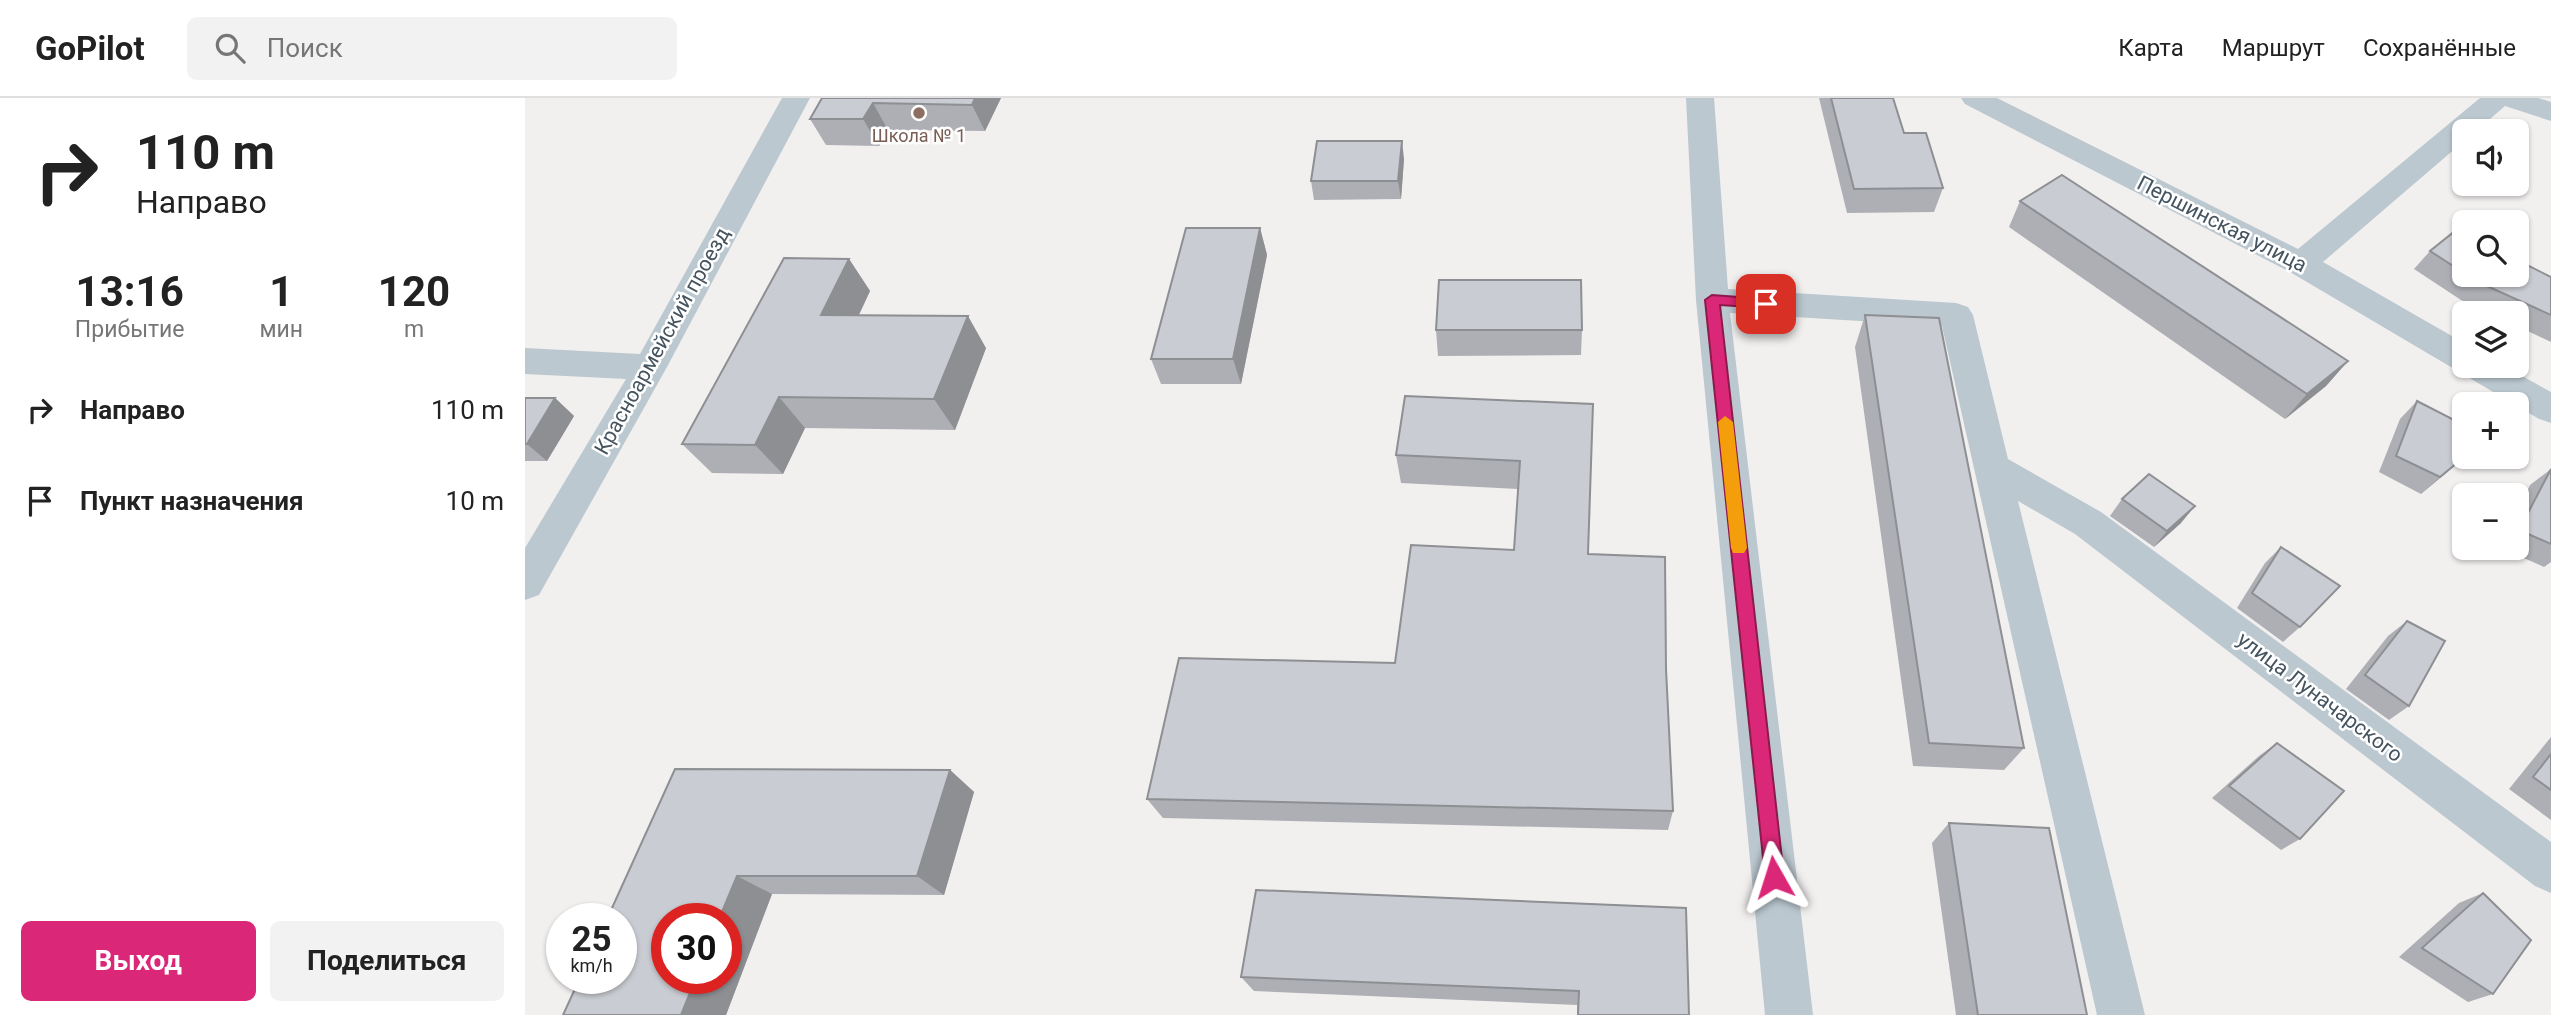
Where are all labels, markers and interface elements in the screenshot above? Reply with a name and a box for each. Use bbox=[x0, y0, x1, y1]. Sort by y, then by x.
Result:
search box bbox=[187, 17, 677, 80]
text: GoPilot bbox=[35, 29, 145, 68]
icon: search bbox=[211, 29, 249, 67]
text: Поиск bbox=[267, 33, 343, 63]
text: Карта bbox=[2118, 34, 2184, 62]
text: Маршрут bbox=[2222, 34, 2325, 62]
text: Сохранённые bbox=[2363, 34, 2516, 62]
marker: Школа № 1 bbox=[911, 105, 927, 121]
map controls bbox=[2452, 119, 2529, 560]
button: sound bbox=[2452, 119, 2529, 196]
text: 110 m bbox=[136, 124, 275, 181]
place label: Школа № 1 bbox=[872, 125, 966, 146]
icon: right bbox=[21, 126, 112, 217]
street label: Першинская улица bbox=[2133, 171, 2311, 277]
text: Направо bbox=[136, 183, 267, 221]
button: search bbox=[2452, 210, 2529, 287]
street label: Красноармейский проезд bbox=[590, 223, 735, 459]
text: 13:16 bbox=[76, 267, 184, 316]
text: 1 bbox=[269, 267, 293, 316]
text: 120 bbox=[378, 267, 450, 316]
pin bbox=[1736, 274, 1796, 334]
icon: arrive bbox=[1747, 285, 1785, 323]
button: layers bbox=[2452, 301, 2529, 378]
text: Прибытие bbox=[75, 316, 185, 343]
text: мин bbox=[259, 316, 303, 343]
text: m bbox=[404, 316, 424, 343]
icon: right bbox=[21, 391, 59, 429]
button: + bbox=[2452, 392, 2529, 469]
text: Направо bbox=[80, 395, 185, 425]
text: 110 m bbox=[431, 395, 504, 425]
icon: arrive bbox=[21, 482, 59, 520]
button: − bbox=[2452, 483, 2529, 560]
text: Пункт назначения bbox=[80, 486, 304, 516]
text: 10 m bbox=[446, 486, 504, 516]
street label: улица Луначарского bbox=[2233, 627, 2407, 767]
position arrow bbox=[1737, 840, 1811, 914]
speed limit sign: 30 bbox=[651, 903, 742, 994]
text: 25 bbox=[571, 919, 612, 960]
button: Выход bbox=[21, 921, 256, 1001]
button: Поделиться bbox=[270, 921, 504, 1001]
text: km/h bbox=[570, 955, 613, 976]

